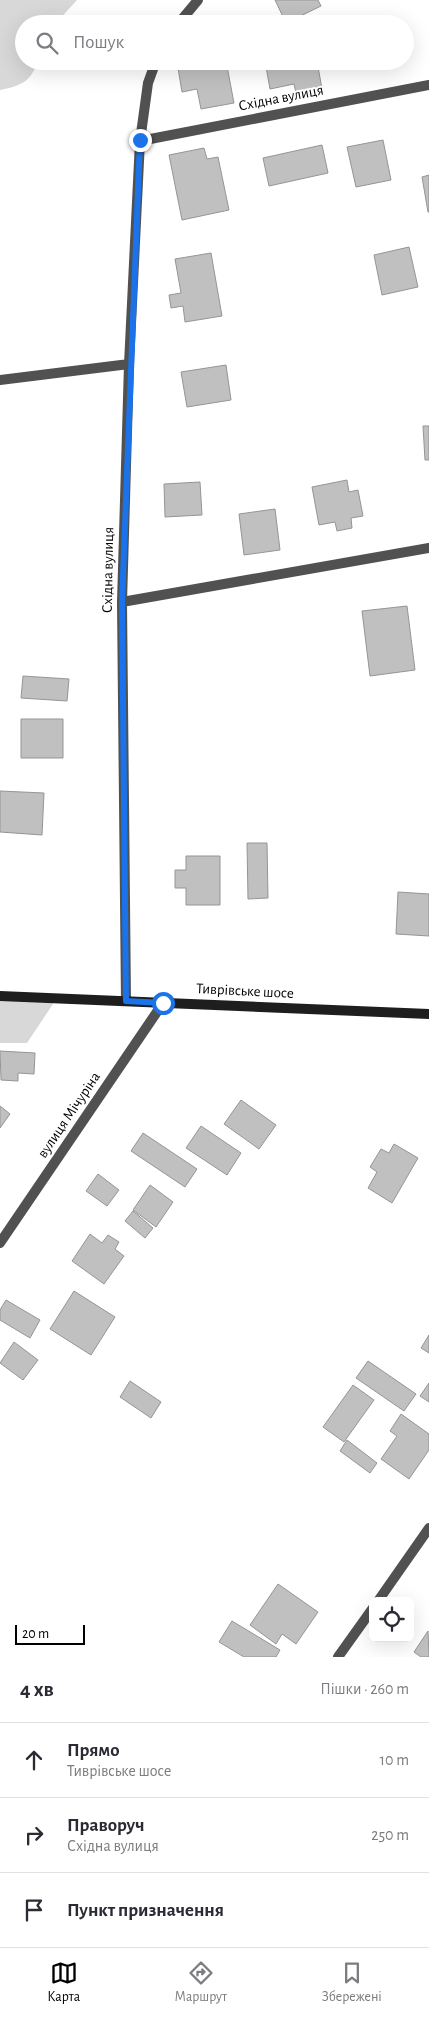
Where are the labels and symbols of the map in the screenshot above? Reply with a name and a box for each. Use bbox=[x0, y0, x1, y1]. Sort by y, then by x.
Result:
street label: Східна вулиця bbox=[237, 82, 325, 114]
route end bbox=[129, 129, 152, 152]
street label: Східна вулиця bbox=[100, 527, 116, 613]
street label: Тиврівське шосе bbox=[196, 981, 294, 1001]
route start bbox=[152, 992, 175, 1015]
street label: вулиця Мічуріна bbox=[35, 1069, 103, 1161]
scale bar bbox=[15, 1622, 85, 1645]

